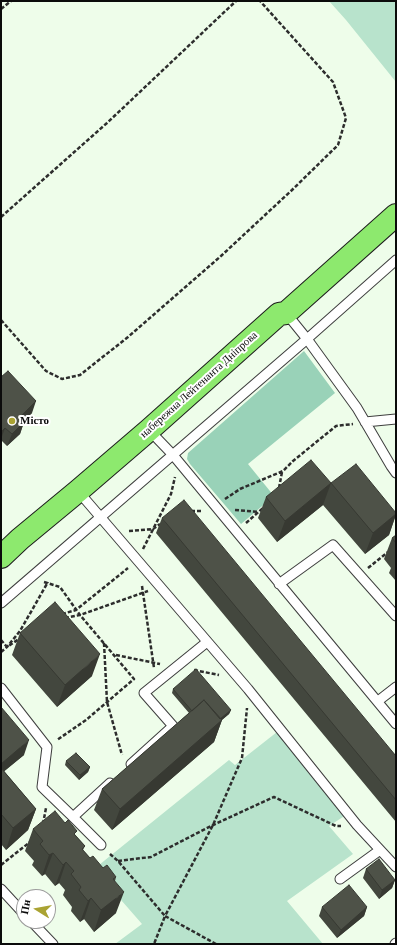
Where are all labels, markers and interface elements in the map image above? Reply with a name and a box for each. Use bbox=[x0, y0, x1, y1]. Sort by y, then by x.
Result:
street label: набережна Лейтенанта Дніпрова bbox=[138, 329, 260, 441]
place label: Місто bbox=[20, 414, 49, 428]
marker: Місто bbox=[7, 416, 17, 426]
north arrow bbox=[16, 889, 56, 929]
text: Пн bbox=[18, 898, 33, 915]

